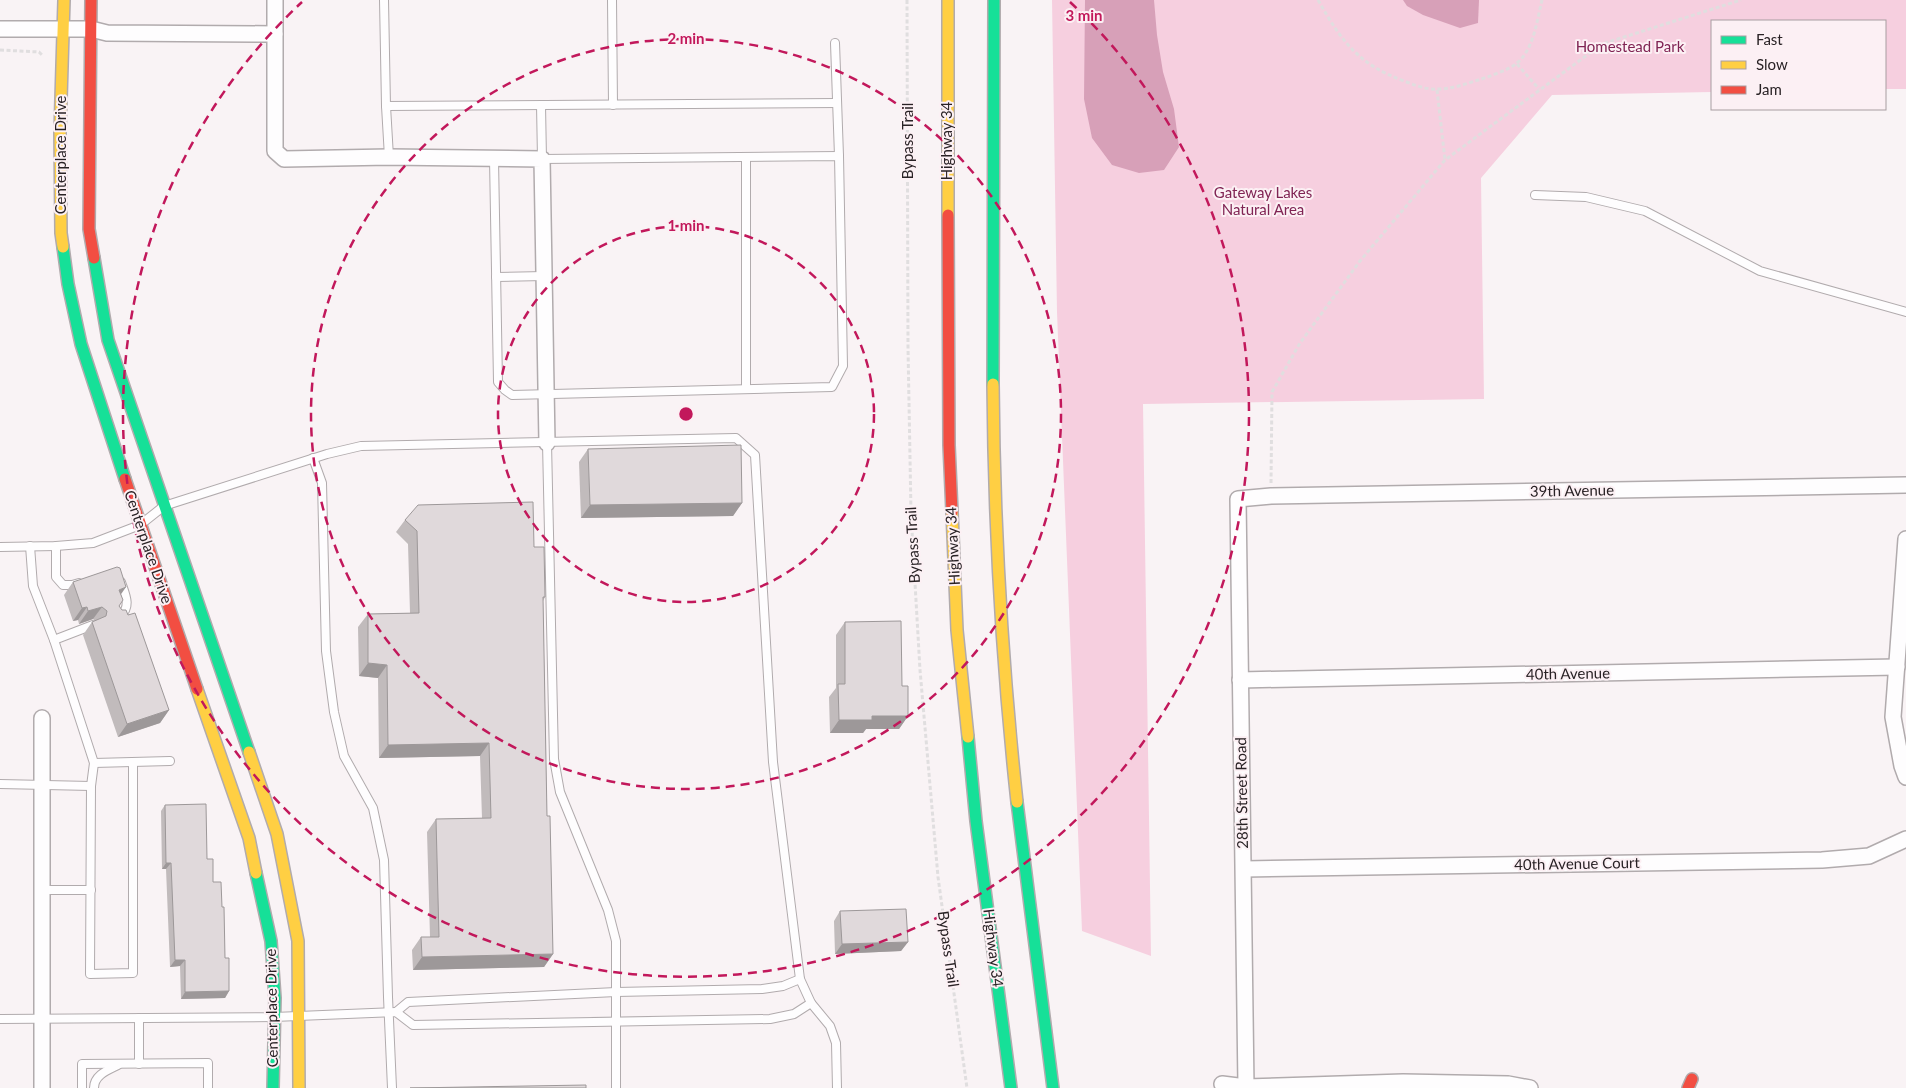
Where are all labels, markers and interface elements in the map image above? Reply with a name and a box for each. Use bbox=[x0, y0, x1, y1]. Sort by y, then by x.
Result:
text: 3 min bbox=[1065, 6, 1103, 24]
legend bbox=[1711, 20, 1886, 110]
text: 2 min bbox=[667, 29, 705, 47]
text: Fast bbox=[1756, 30, 1783, 48]
park label: Homestead Park bbox=[1576, 37, 1685, 55]
text: Slow bbox=[1756, 55, 1788, 73]
text: Jam bbox=[1756, 80, 1782, 98]
street label: Centerplace Drive bbox=[51, 96, 69, 214]
street label: Highway 34 bbox=[937, 101, 955, 180]
street label: Bypass Trail bbox=[898, 103, 916, 179]
park label: Gateway Lakes Natural Area bbox=[1214, 183, 1312, 218]
text: 1 min bbox=[667, 216, 705, 234]
centre of rings bbox=[677, 405, 695, 423]
street label: 39th Avenue bbox=[1530, 480, 1614, 500]
street label: Centerplace Drive bbox=[121, 488, 177, 606]
street label: Bypass Trail bbox=[901, 506, 923, 584]
street label: Highway 34 bbox=[941, 506, 963, 586]
street label: 40th Avenue bbox=[1526, 663, 1610, 683]
street label: 28th Street Road bbox=[1231, 737, 1251, 849]
street label: 40th Avenue Court bbox=[1514, 853, 1641, 873]
street label: Highway 34 bbox=[980, 908, 1008, 988]
street label: Bypass Trail bbox=[935, 910, 963, 988]
street label: Centerplace Drive bbox=[261, 948, 281, 1068]

